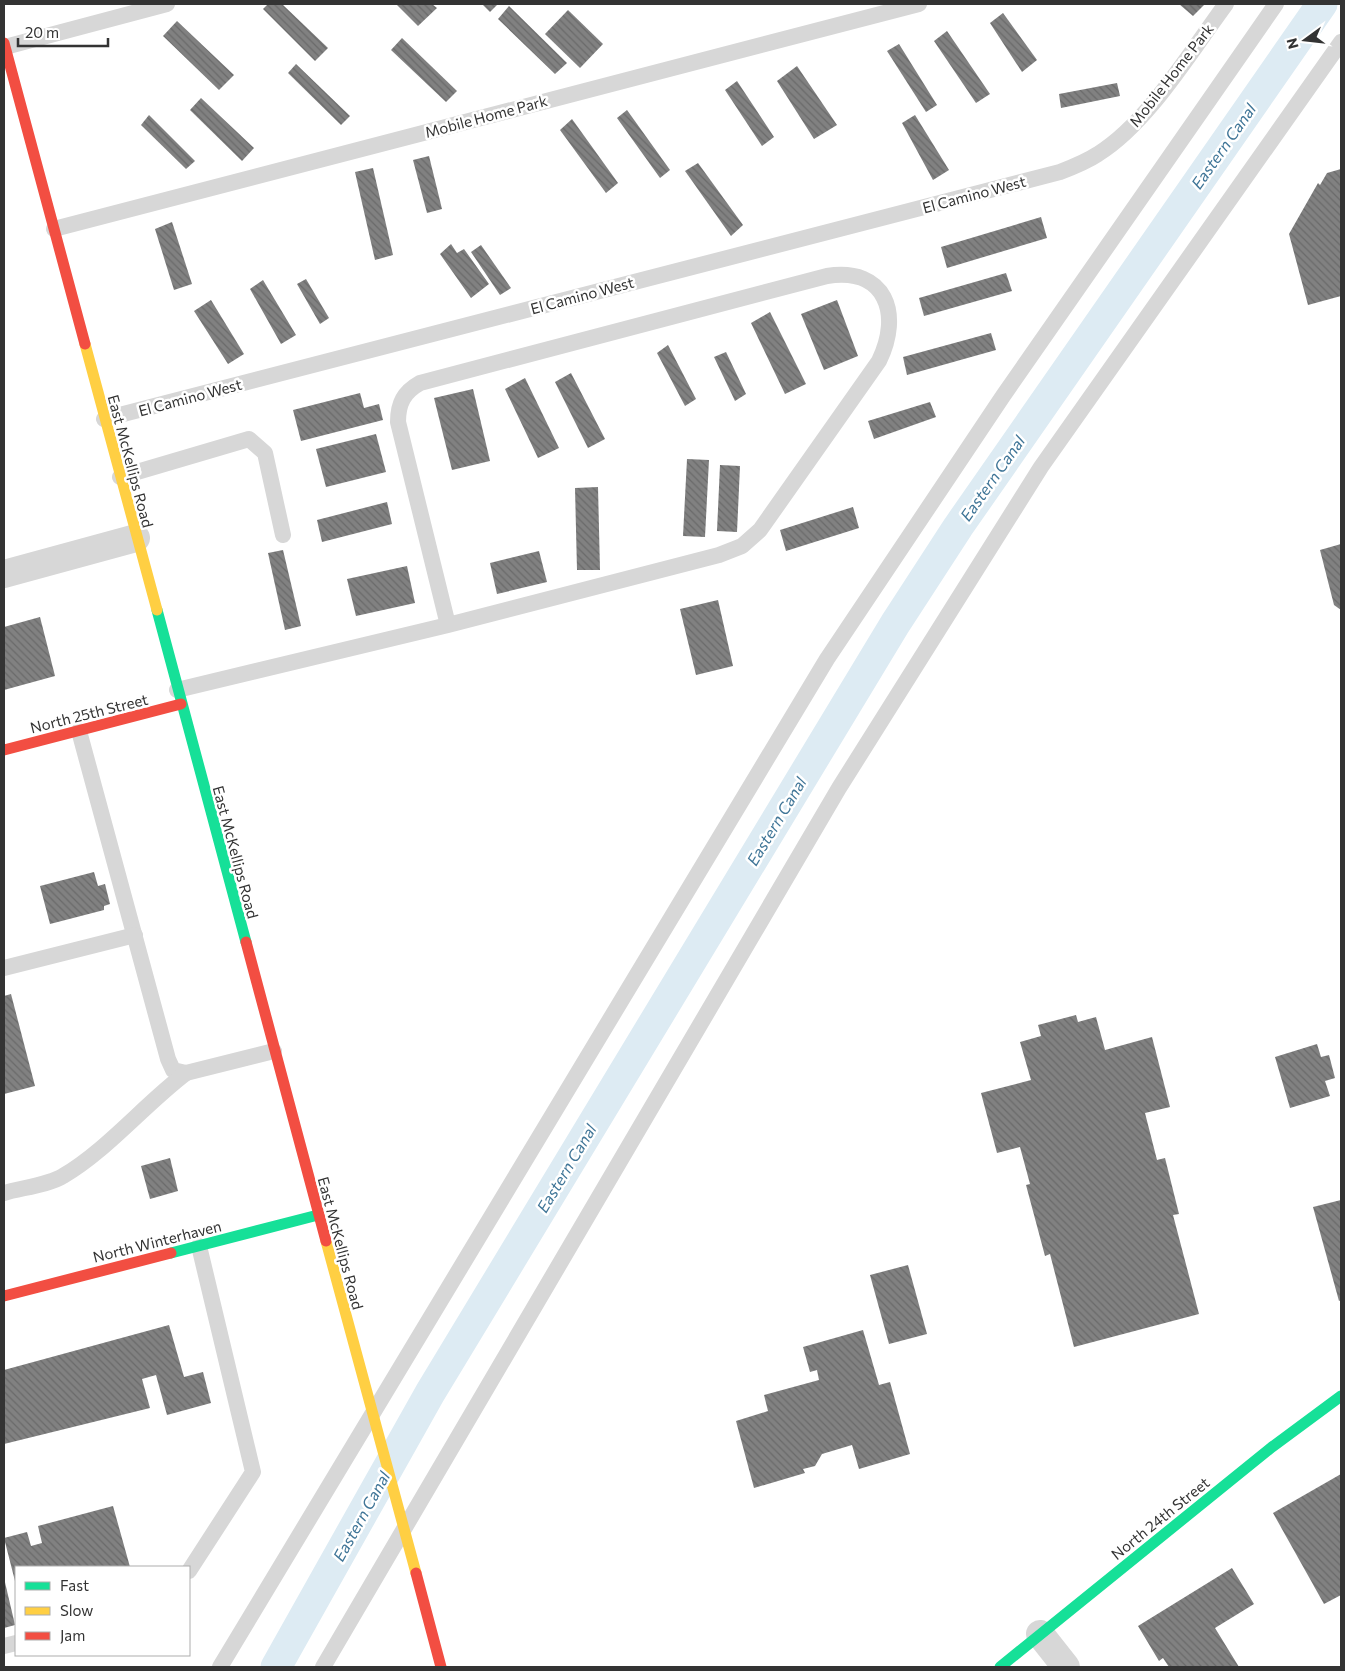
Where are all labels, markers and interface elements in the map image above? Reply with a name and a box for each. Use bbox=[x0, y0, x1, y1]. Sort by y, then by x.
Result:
scale bar bbox=[18, 15, 108, 47]
north arrow bbox=[1280, 15, 1330, 65]
street label: Mobile Home Park bbox=[1125, 20, 1217, 130]
text: 20 m bbox=[25, 23, 59, 41]
text: N bbox=[1282, 36, 1302, 51]
street label: Mobile Home Park bbox=[423, 91, 549, 141]
water label: Eastern Canal bbox=[1187, 99, 1260, 192]
street label: El Camino West bbox=[920, 172, 1028, 216]
street label: El Camino West bbox=[528, 273, 636, 317]
street label: El Camino West bbox=[136, 375, 244, 419]
street label: East McKellips Road bbox=[105, 393, 157, 529]
water label: Eastern Canal bbox=[956, 431, 1029, 524]
street label: North 25th Street bbox=[28, 690, 150, 736]
water label: Eastern Canal bbox=[742, 773, 810, 869]
street label: East McKellips Road bbox=[210, 784, 262, 920]
water label: Eastern Canal bbox=[532, 1120, 600, 1216]
street label: East McKellips Road bbox=[315, 1175, 367, 1311]
street label: North Winterhaven bbox=[91, 1216, 223, 1266]
water label: Eastern Canal bbox=[329, 1467, 394, 1564]
street label: North 24th Street bbox=[1107, 1473, 1213, 1563]
legend bbox=[15, 1566, 190, 1656]
text: Fast bbox=[60, 1576, 89, 1594]
text: Slow bbox=[60, 1601, 93, 1619]
text: Jam bbox=[60, 1626, 85, 1644]

